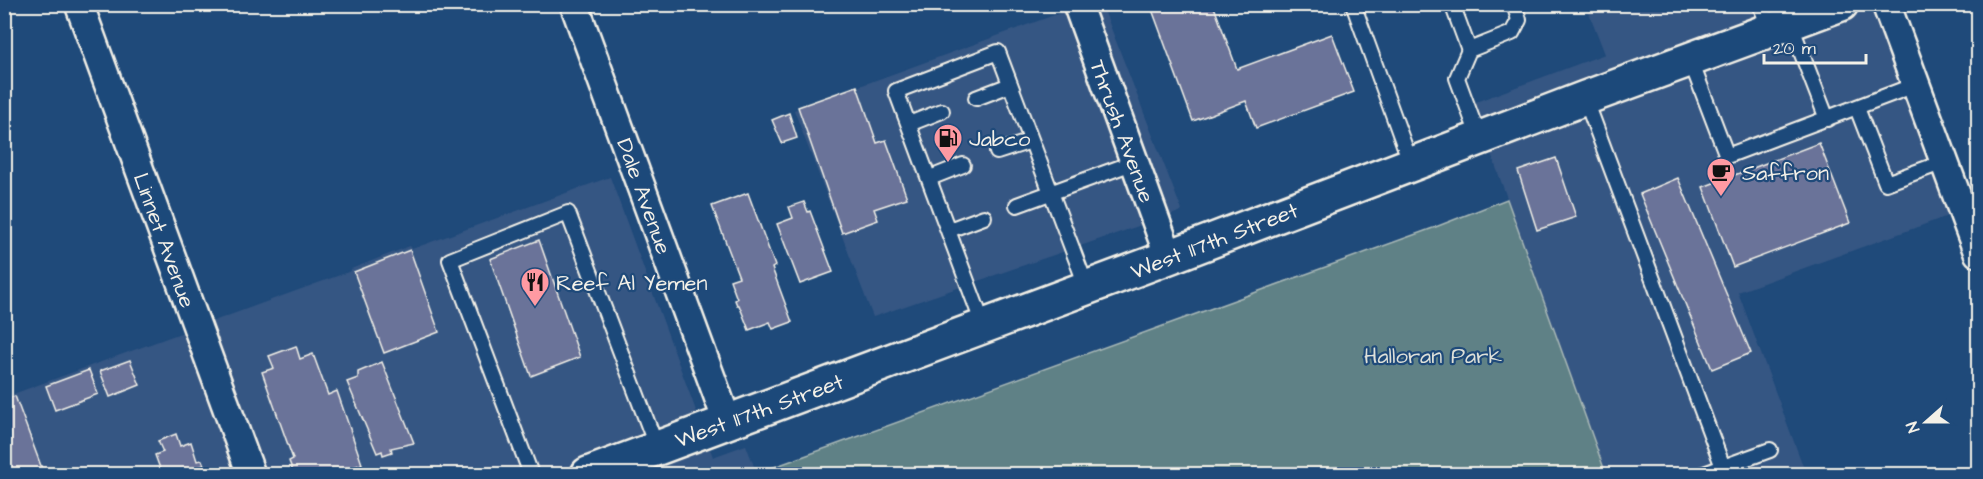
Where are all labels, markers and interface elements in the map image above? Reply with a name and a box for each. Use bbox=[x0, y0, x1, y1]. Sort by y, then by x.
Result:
scale bar bbox=[1764, 27, 1866, 65]
text: 20 m bbox=[1773, 36, 1816, 61]
street label: Thrush Avenue bbox=[1081, 56, 1162, 207]
fuel station icon: Jabco bbox=[932, 122, 964, 164]
place label: Jabco bbox=[969, 124, 1031, 155]
street label: Dale Avenue bbox=[608, 134, 679, 259]
cafe icon: Saffron bbox=[1705, 156, 1737, 198]
place label: Saffron bbox=[1742, 158, 1829, 189]
street label: Linnet Avenue bbox=[125, 169, 202, 312]
street label: West 117th Street bbox=[1126, 195, 1303, 288]
restaurant icon: Reef Al Yemen bbox=[519, 266, 551, 308]
place label: Reef Al Yemen bbox=[556, 268, 707, 299]
park label: Halloran Park bbox=[1364, 341, 1502, 372]
street label: West 117th Street bbox=[671, 367, 848, 456]
north arrow bbox=[1896, 392, 1956, 452]
text: N bbox=[1901, 418, 1925, 436]

